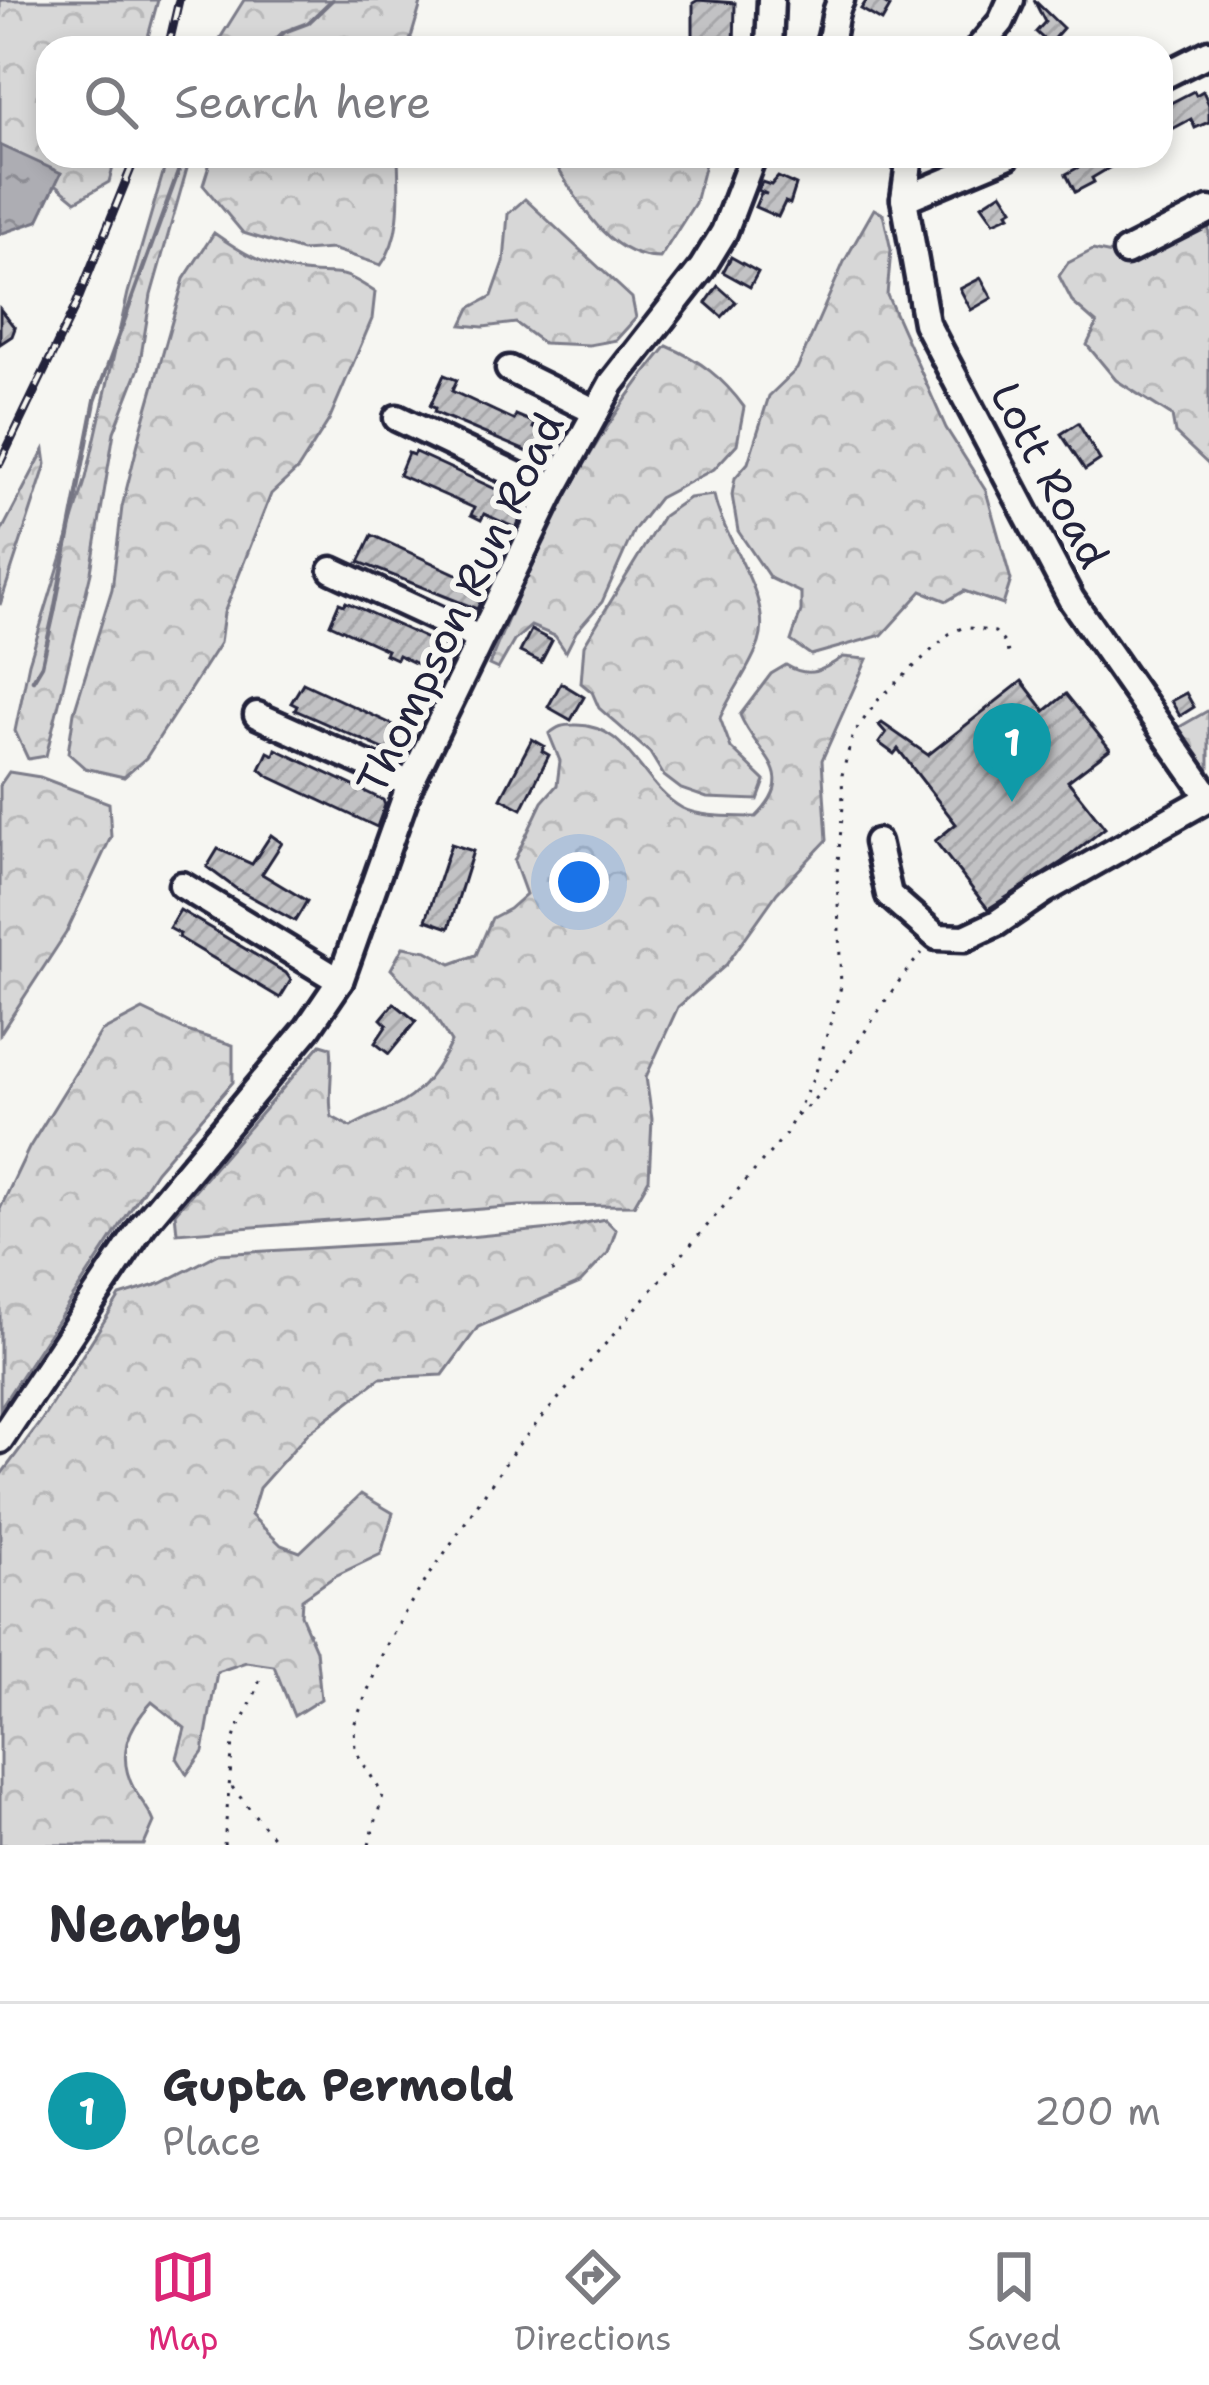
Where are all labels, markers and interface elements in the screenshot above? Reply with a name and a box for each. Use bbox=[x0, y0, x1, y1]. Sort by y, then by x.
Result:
search box bbox=[36, 36, 1173, 168]
icon: search bbox=[78, 69, 144, 135]
text: Search here bbox=[174, 72, 431, 132]
street label: Lott Road bbox=[978, 372, 1122, 578]
street label: Thompson Run Road bbox=[343, 403, 577, 803]
pin: 1 bbox=[973, 703, 1051, 802]
your location bbox=[549, 852, 609, 912]
text: Nearby bbox=[48, 1889, 243, 1957]
text: Gupta Permold bbox=[162, 2055, 515, 2115]
text: 1 bbox=[78, 2085, 96, 2137]
text: 200 m bbox=[1034, 2085, 1161, 2137]
text: Place bbox=[162, 2115, 261, 2167]
tab: Map bbox=[148, 2244, 219, 2361]
tab: Directions bbox=[514, 2244, 672, 2361]
tab: Saved bbox=[967, 2244, 1061, 2361]

